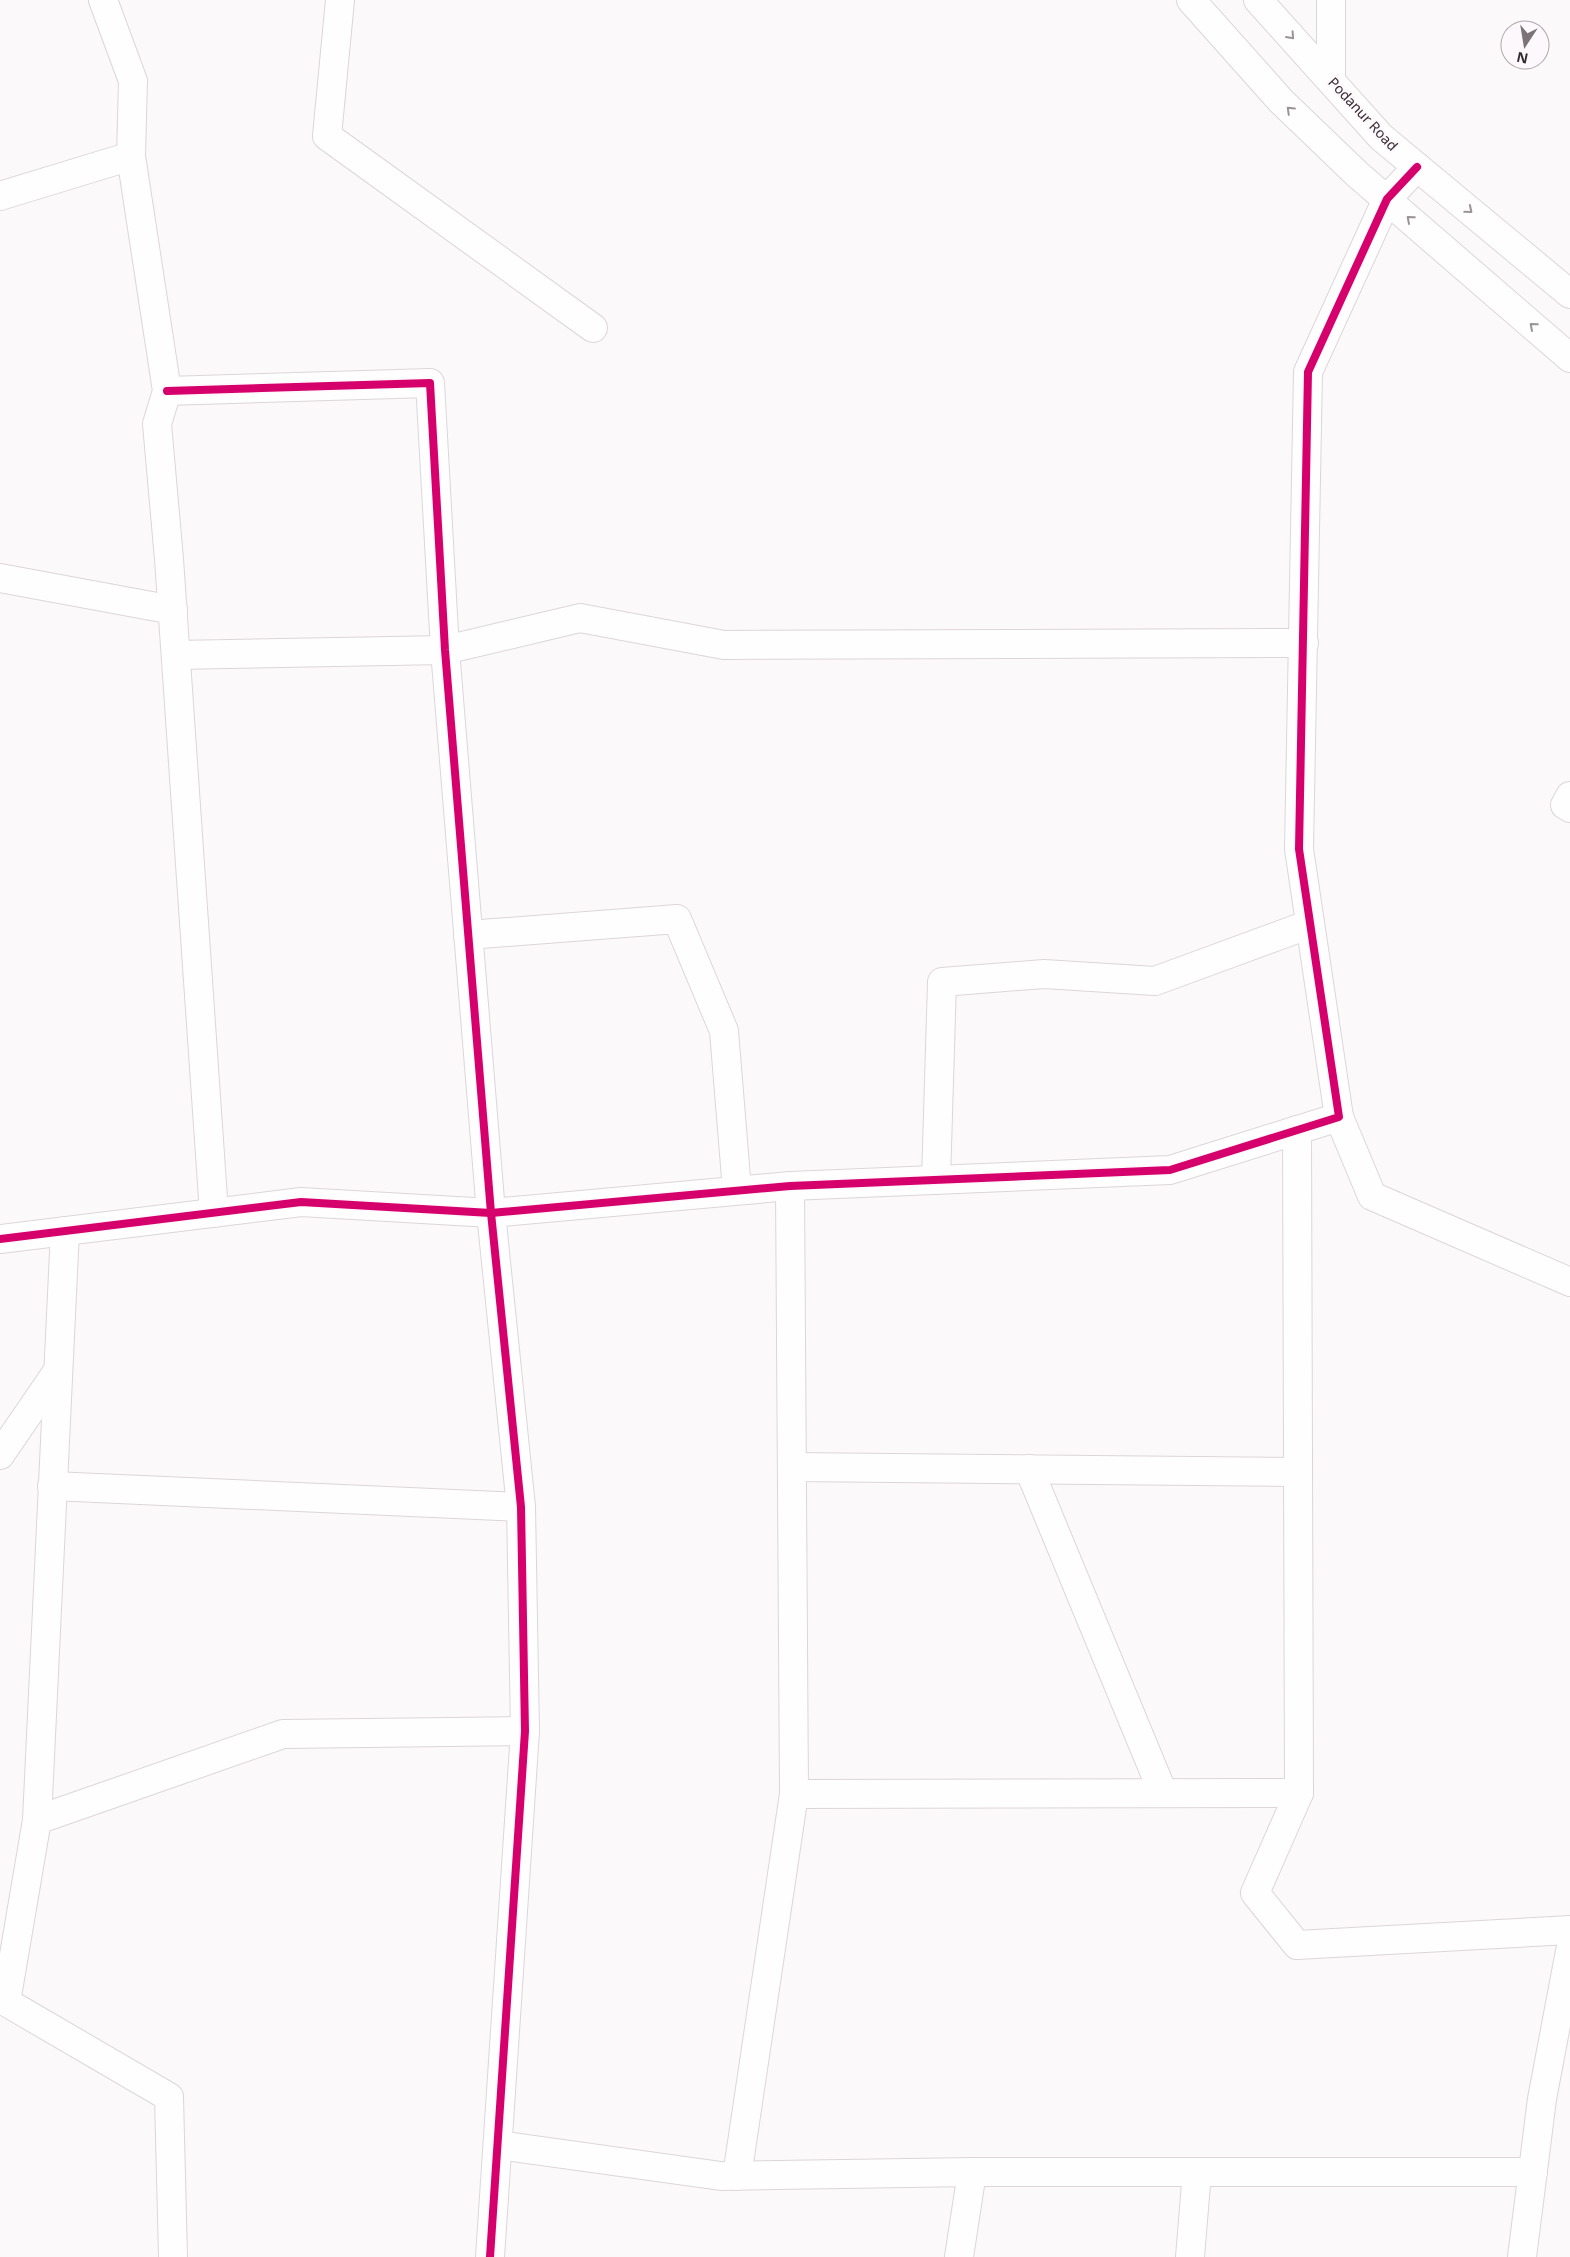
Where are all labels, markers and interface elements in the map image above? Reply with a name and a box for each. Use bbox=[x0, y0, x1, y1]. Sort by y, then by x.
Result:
north arrow bbox=[1500, 20, 1550, 70]
one-way arrow bbox=[1285, 30, 1294, 39]
text: N bbox=[1515, 48, 1530, 69]
street label: Podanur Road bbox=[1324, 73, 1402, 154]
one-way arrow bbox=[1287, 107, 1296, 116]
one-way arrow bbox=[1463, 205, 1472, 213]
one-way arrow bbox=[1407, 216, 1416, 225]
one-way arrow bbox=[1530, 323, 1539, 332]

